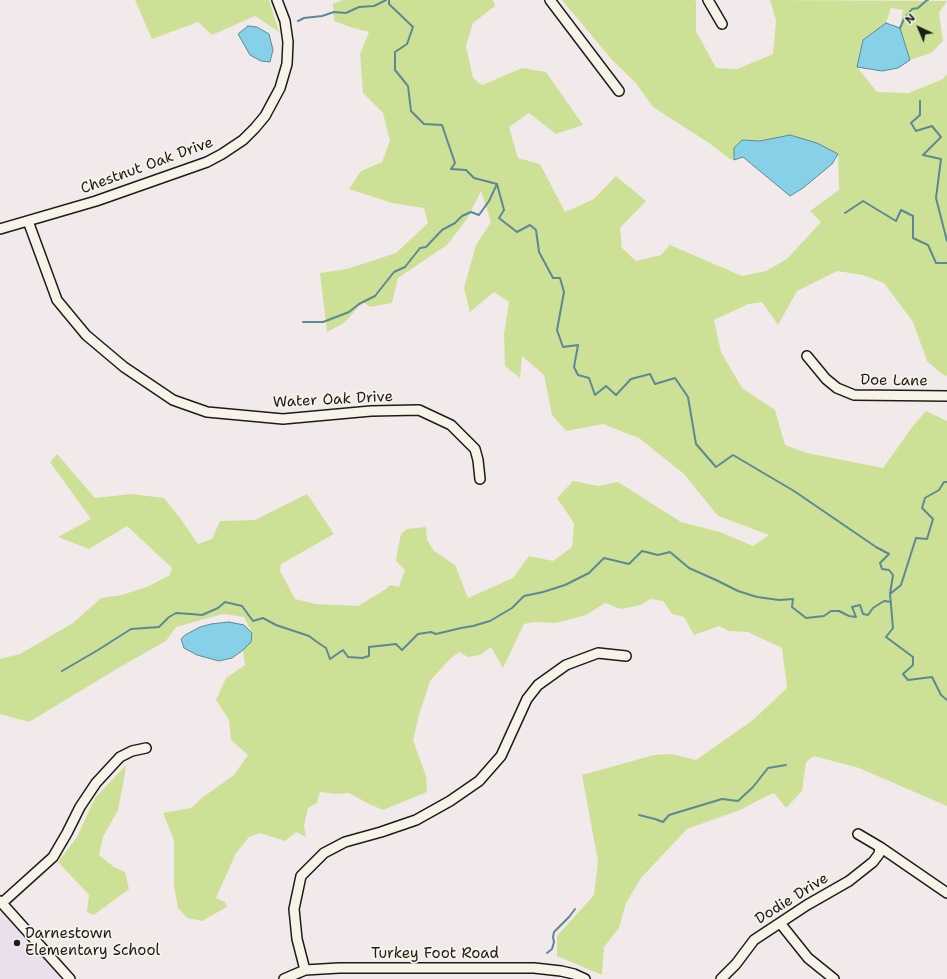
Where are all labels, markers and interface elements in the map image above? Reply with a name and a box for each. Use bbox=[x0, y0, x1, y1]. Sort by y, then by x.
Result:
north arrow bbox=[899, 8, 939, 48]
text: N bbox=[902, 11, 919, 27]
street label: Chestnut Oak Drive bbox=[78, 134, 216, 198]
street label: Doe Lane bbox=[860, 371, 928, 391]
street label: Water Oak Drive bbox=[273, 388, 393, 412]
street label: Dodie Drive bbox=[752, 869, 832, 929]
place label: Darnestown Elementary School bbox=[25, 925, 160, 960]
marker: Darnestown Elementary School bbox=[12, 938, 22, 948]
street label: Turkey Foot Road bbox=[371, 945, 499, 963]

